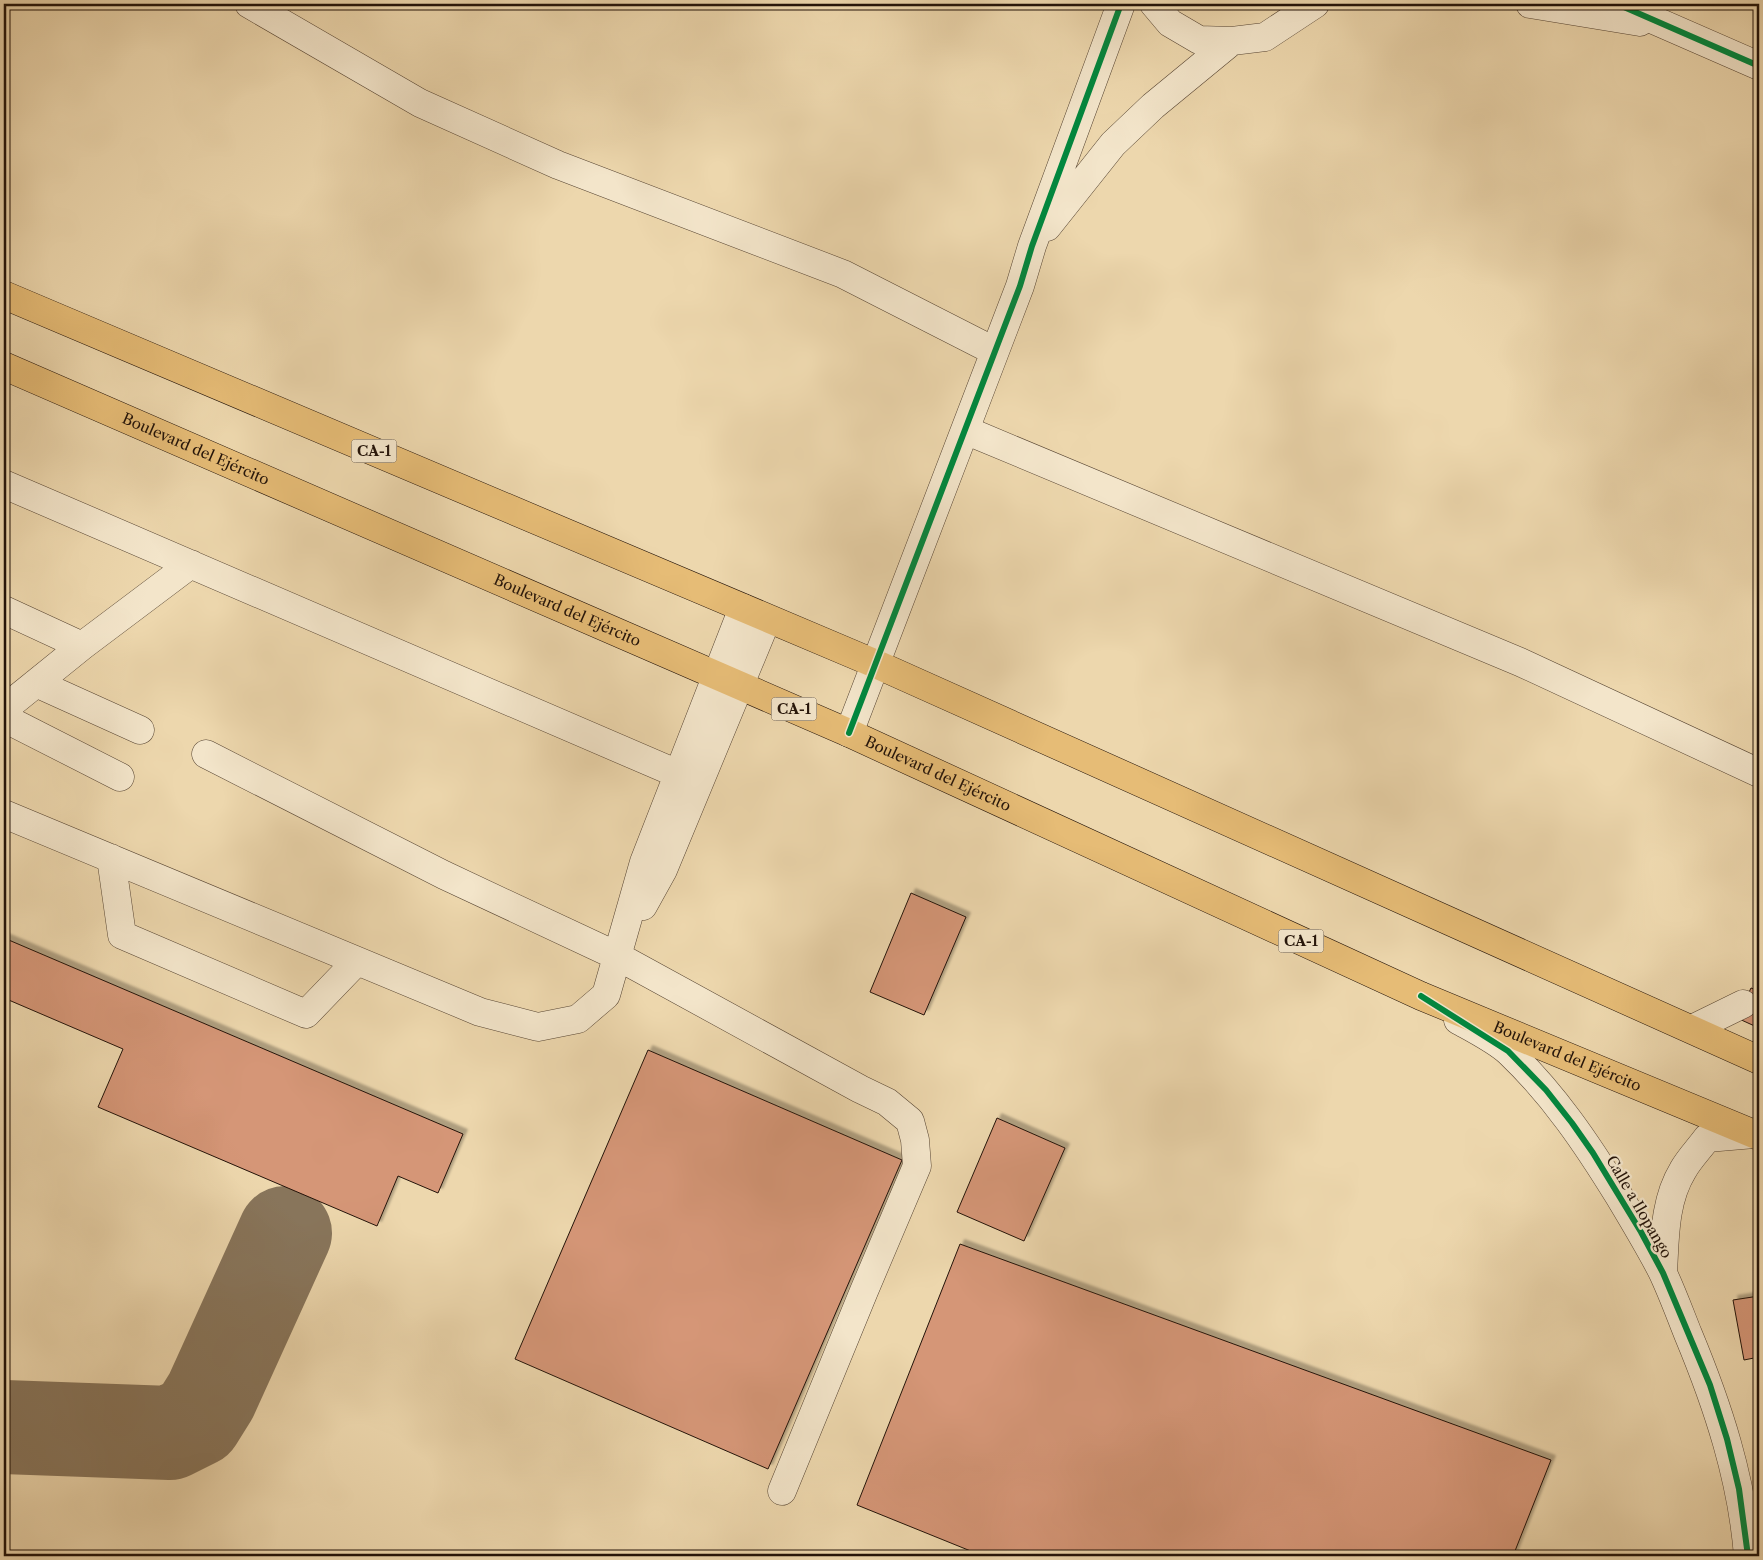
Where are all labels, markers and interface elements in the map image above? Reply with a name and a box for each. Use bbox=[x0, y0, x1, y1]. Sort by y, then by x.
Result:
street label: Boulevard del Ejército bbox=[119, 409, 272, 489]
road number: CA-1 bbox=[352, 440, 396, 462]
street label: Boulevard del Ejército bbox=[491, 570, 644, 650]
road number: CA-1 bbox=[772, 698, 816, 721]
street label: Boulevard del Ejército bbox=[862, 732, 1014, 815]
road number: CA-1 bbox=[1278, 929, 1324, 952]
street label: Boulevard del Ejército bbox=[1490, 1017, 1644, 1095]
street label: Calle a Ilopango bbox=[1602, 1152, 1677, 1261]

